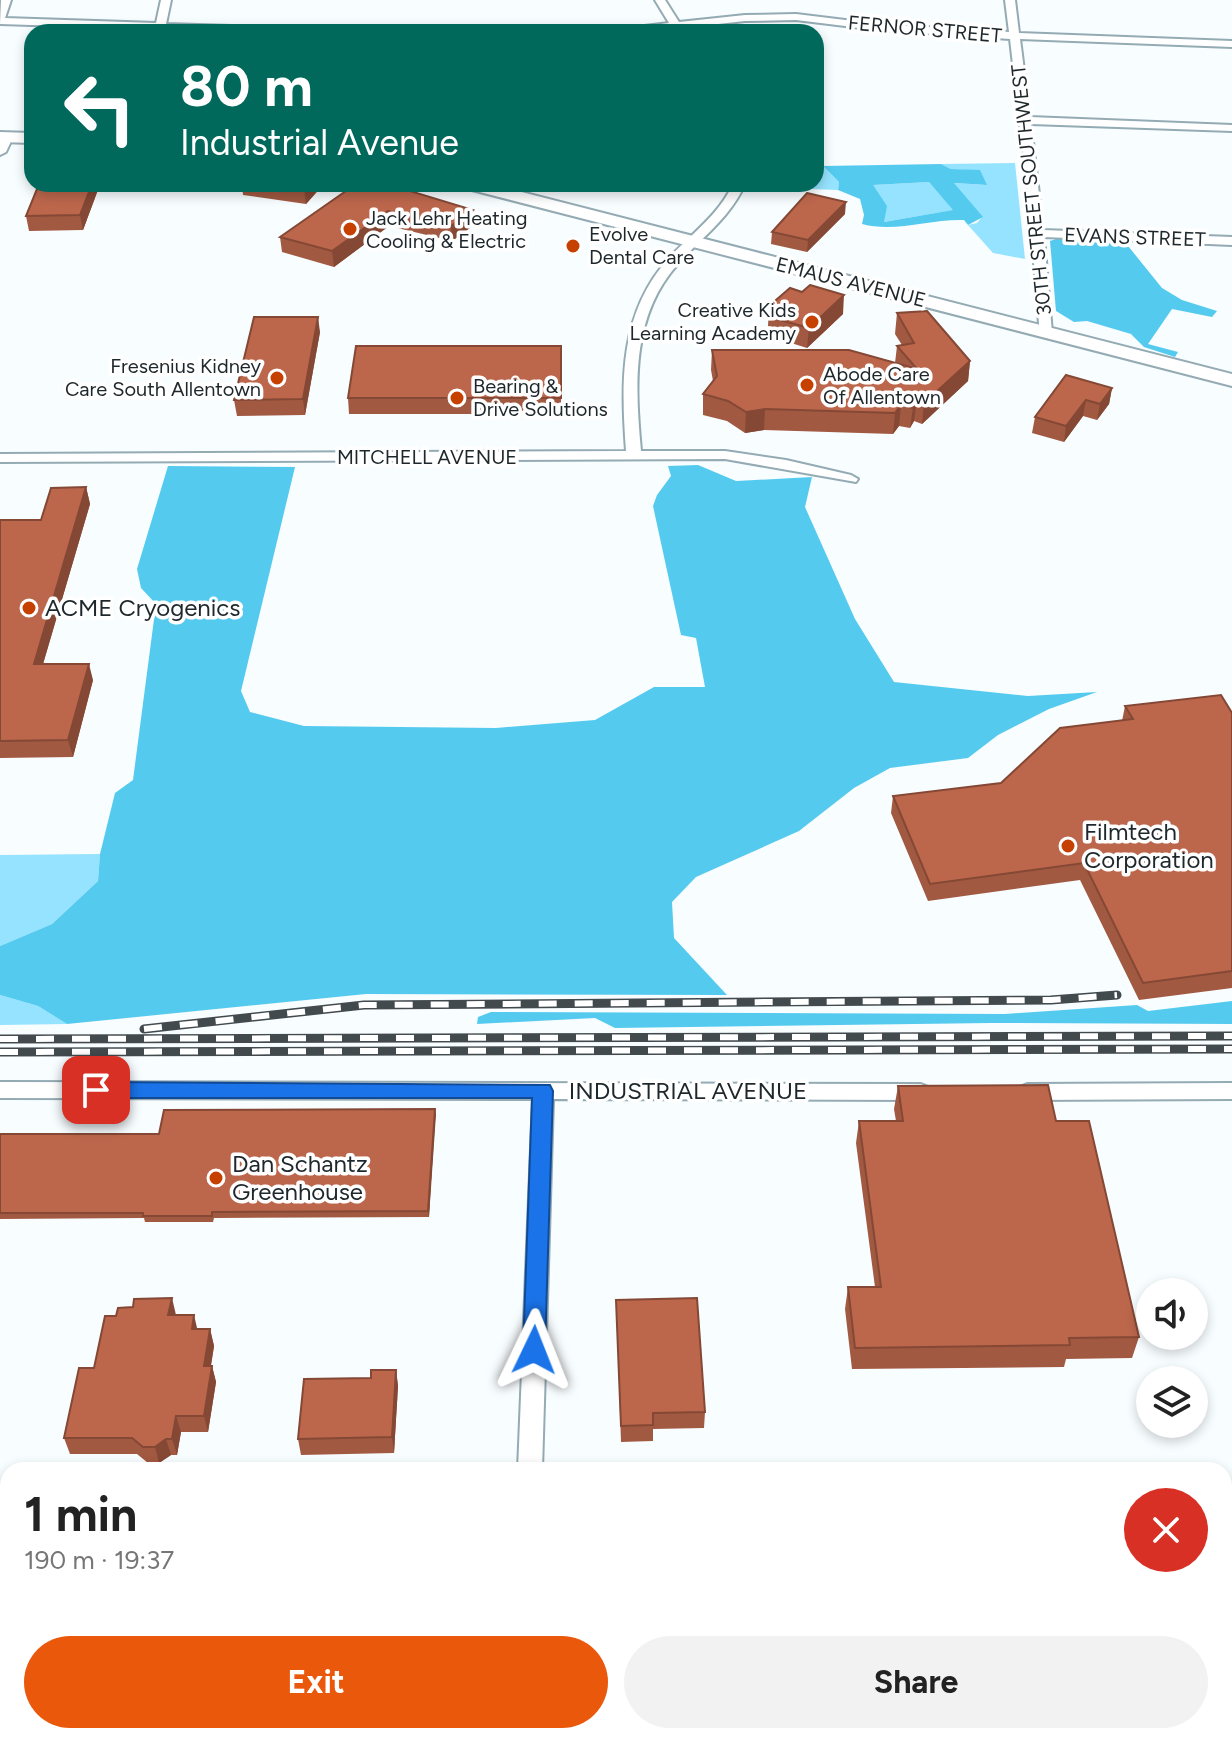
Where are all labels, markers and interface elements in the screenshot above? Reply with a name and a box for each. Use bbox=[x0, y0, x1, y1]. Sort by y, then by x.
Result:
street label: FERNOR STREET bbox=[847, 10, 1003, 48]
text: 80 m bbox=[180, 53, 313, 120]
icon: left bbox=[48, 56, 152, 160]
street label: 30TH STREET SOUTHWEST bbox=[1006, 63, 1056, 317]
text: Industrial Avenue bbox=[180, 121, 459, 164]
place label: Jack Lehr Heating Cooling & Electric bbox=[366, 206, 527, 253]
marker: Jack Lehr Heating Cooling & Electric bbox=[341, 220, 359, 238]
place label: Evolve Dental Care bbox=[589, 222, 694, 269]
street label: EVANS STREET bbox=[1064, 223, 1206, 251]
marker: Evolve Dental Care bbox=[564, 237, 582, 255]
street label: EMAUS AVENUE bbox=[774, 252, 928, 312]
place label: Creative Kids Learning Academy bbox=[630, 298, 796, 345]
marker: Creative Kids Learning Academy bbox=[803, 313, 821, 331]
place label: Fresenius Kidney Care South Allentown bbox=[65, 354, 261, 401]
place label: Abode Care Of Allentown bbox=[823, 362, 941, 409]
marker: Fresenius Kidney Care South Allentown bbox=[268, 369, 286, 387]
place label: Bearing & Drive Solutions bbox=[473, 374, 608, 421]
marker: Abode Care Of Allentown bbox=[798, 376, 816, 394]
marker: Bearing & Drive Solutions bbox=[448, 389, 466, 407]
street label: MITCHELL AVENUE bbox=[337, 445, 517, 469]
place label: ACME Cryogenics bbox=[45, 593, 240, 622]
marker: ACME Cryogenics bbox=[20, 599, 38, 617]
place label: Filmtech Corporation bbox=[1084, 817, 1214, 874]
marker: Filmtech Corporation bbox=[1059, 837, 1077, 855]
pin bbox=[62, 1056, 130, 1124]
icon: arrive bbox=[74, 1068, 118, 1112]
street label: INDUSTRIAL AVENUE bbox=[569, 1076, 807, 1105]
place label: Dan Schantz Greenhouse bbox=[232, 1149, 368, 1206]
marker: Dan Schantz Greenhouse bbox=[207, 1169, 225, 1187]
map controls bbox=[1136, 1278, 1208, 1438]
button: sound bbox=[1136, 1278, 1208, 1350]
position arrow bbox=[492, 1308, 576, 1392]
button: layers bbox=[1136, 1366, 1208, 1438]
text: 1 min bbox=[24, 1485, 137, 1543]
button: close bbox=[1124, 1488, 1208, 1572]
text: 190 m · 19:37 bbox=[24, 1544, 174, 1576]
button: Exit bbox=[24, 1636, 608, 1728]
button: Share bbox=[624, 1636, 1208, 1728]

